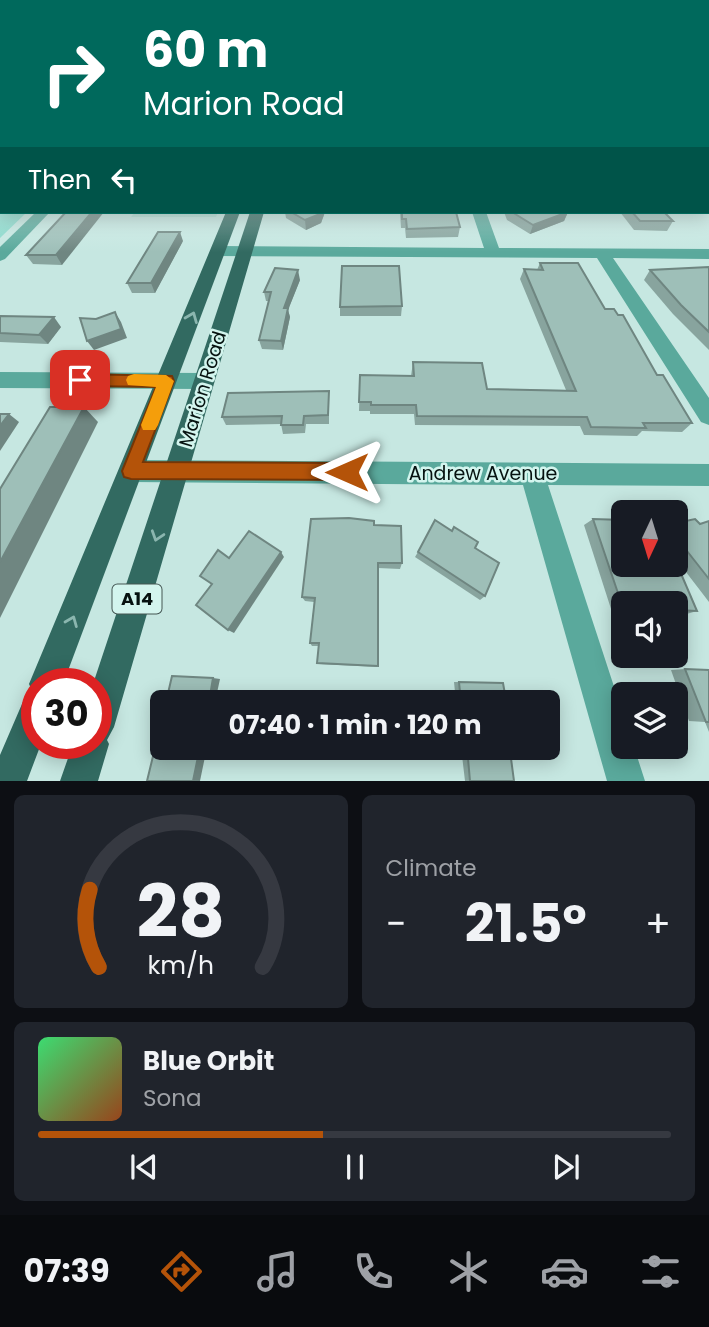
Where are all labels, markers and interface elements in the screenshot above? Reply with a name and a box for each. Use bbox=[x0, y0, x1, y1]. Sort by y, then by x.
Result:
text: 60 m bbox=[143, 16, 268, 84]
icon: right bbox=[28, 28, 119, 119]
text: Marion Road bbox=[143, 81, 345, 126]
icon: left bbox=[105, 161, 143, 199]
text: Then bbox=[28, 162, 91, 198]
one-way arrow bbox=[183, 312, 197, 324]
street label: Marion Road bbox=[172, 328, 233, 450]
pin bbox=[50, 350, 110, 410]
icon: arrive bbox=[61, 361, 99, 399]
position arrow bbox=[310, 435, 384, 509]
street label: Andrew Avenue bbox=[409, 460, 557, 487]
north arrow bbox=[611, 500, 688, 578]
map controls bbox=[611, 500, 688, 759]
one-way arrow bbox=[151, 530, 165, 542]
road number: A14 bbox=[113, 584, 162, 614]
button: sound bbox=[611, 591, 688, 668]
one-way arrow bbox=[63, 615, 77, 627]
speed limit sign: 30 bbox=[21, 668, 112, 759]
button: layers bbox=[611, 682, 688, 759]
text: 07:40 · 1 min · 120 m bbox=[228, 707, 482, 743]
text: Climate bbox=[386, 852, 476, 884]
text: 28 bbox=[136, 862, 225, 963]
text: 21.5° bbox=[465, 887, 587, 960]
text: − bbox=[386, 897, 406, 950]
text: + bbox=[645, 897, 671, 950]
text: km/h bbox=[147, 948, 214, 983]
text: Blue Orbit bbox=[143, 1043, 274, 1079]
text: Sona bbox=[143, 1082, 202, 1114]
icon: previous bbox=[125, 1148, 163, 1186]
icon: pause bbox=[336, 1148, 374, 1186]
icon: next bbox=[547, 1148, 585, 1186]
icon: directions bbox=[157, 1247, 206, 1296]
icon: music bbox=[253, 1247, 302, 1296]
icon: phone bbox=[349, 1247, 398, 1296]
icon: climate bbox=[444, 1247, 493, 1296]
icon: car bbox=[540, 1247, 589, 1296]
icon: filters bbox=[636, 1247, 685, 1296]
text: 07:39 bbox=[23, 1248, 110, 1293]

